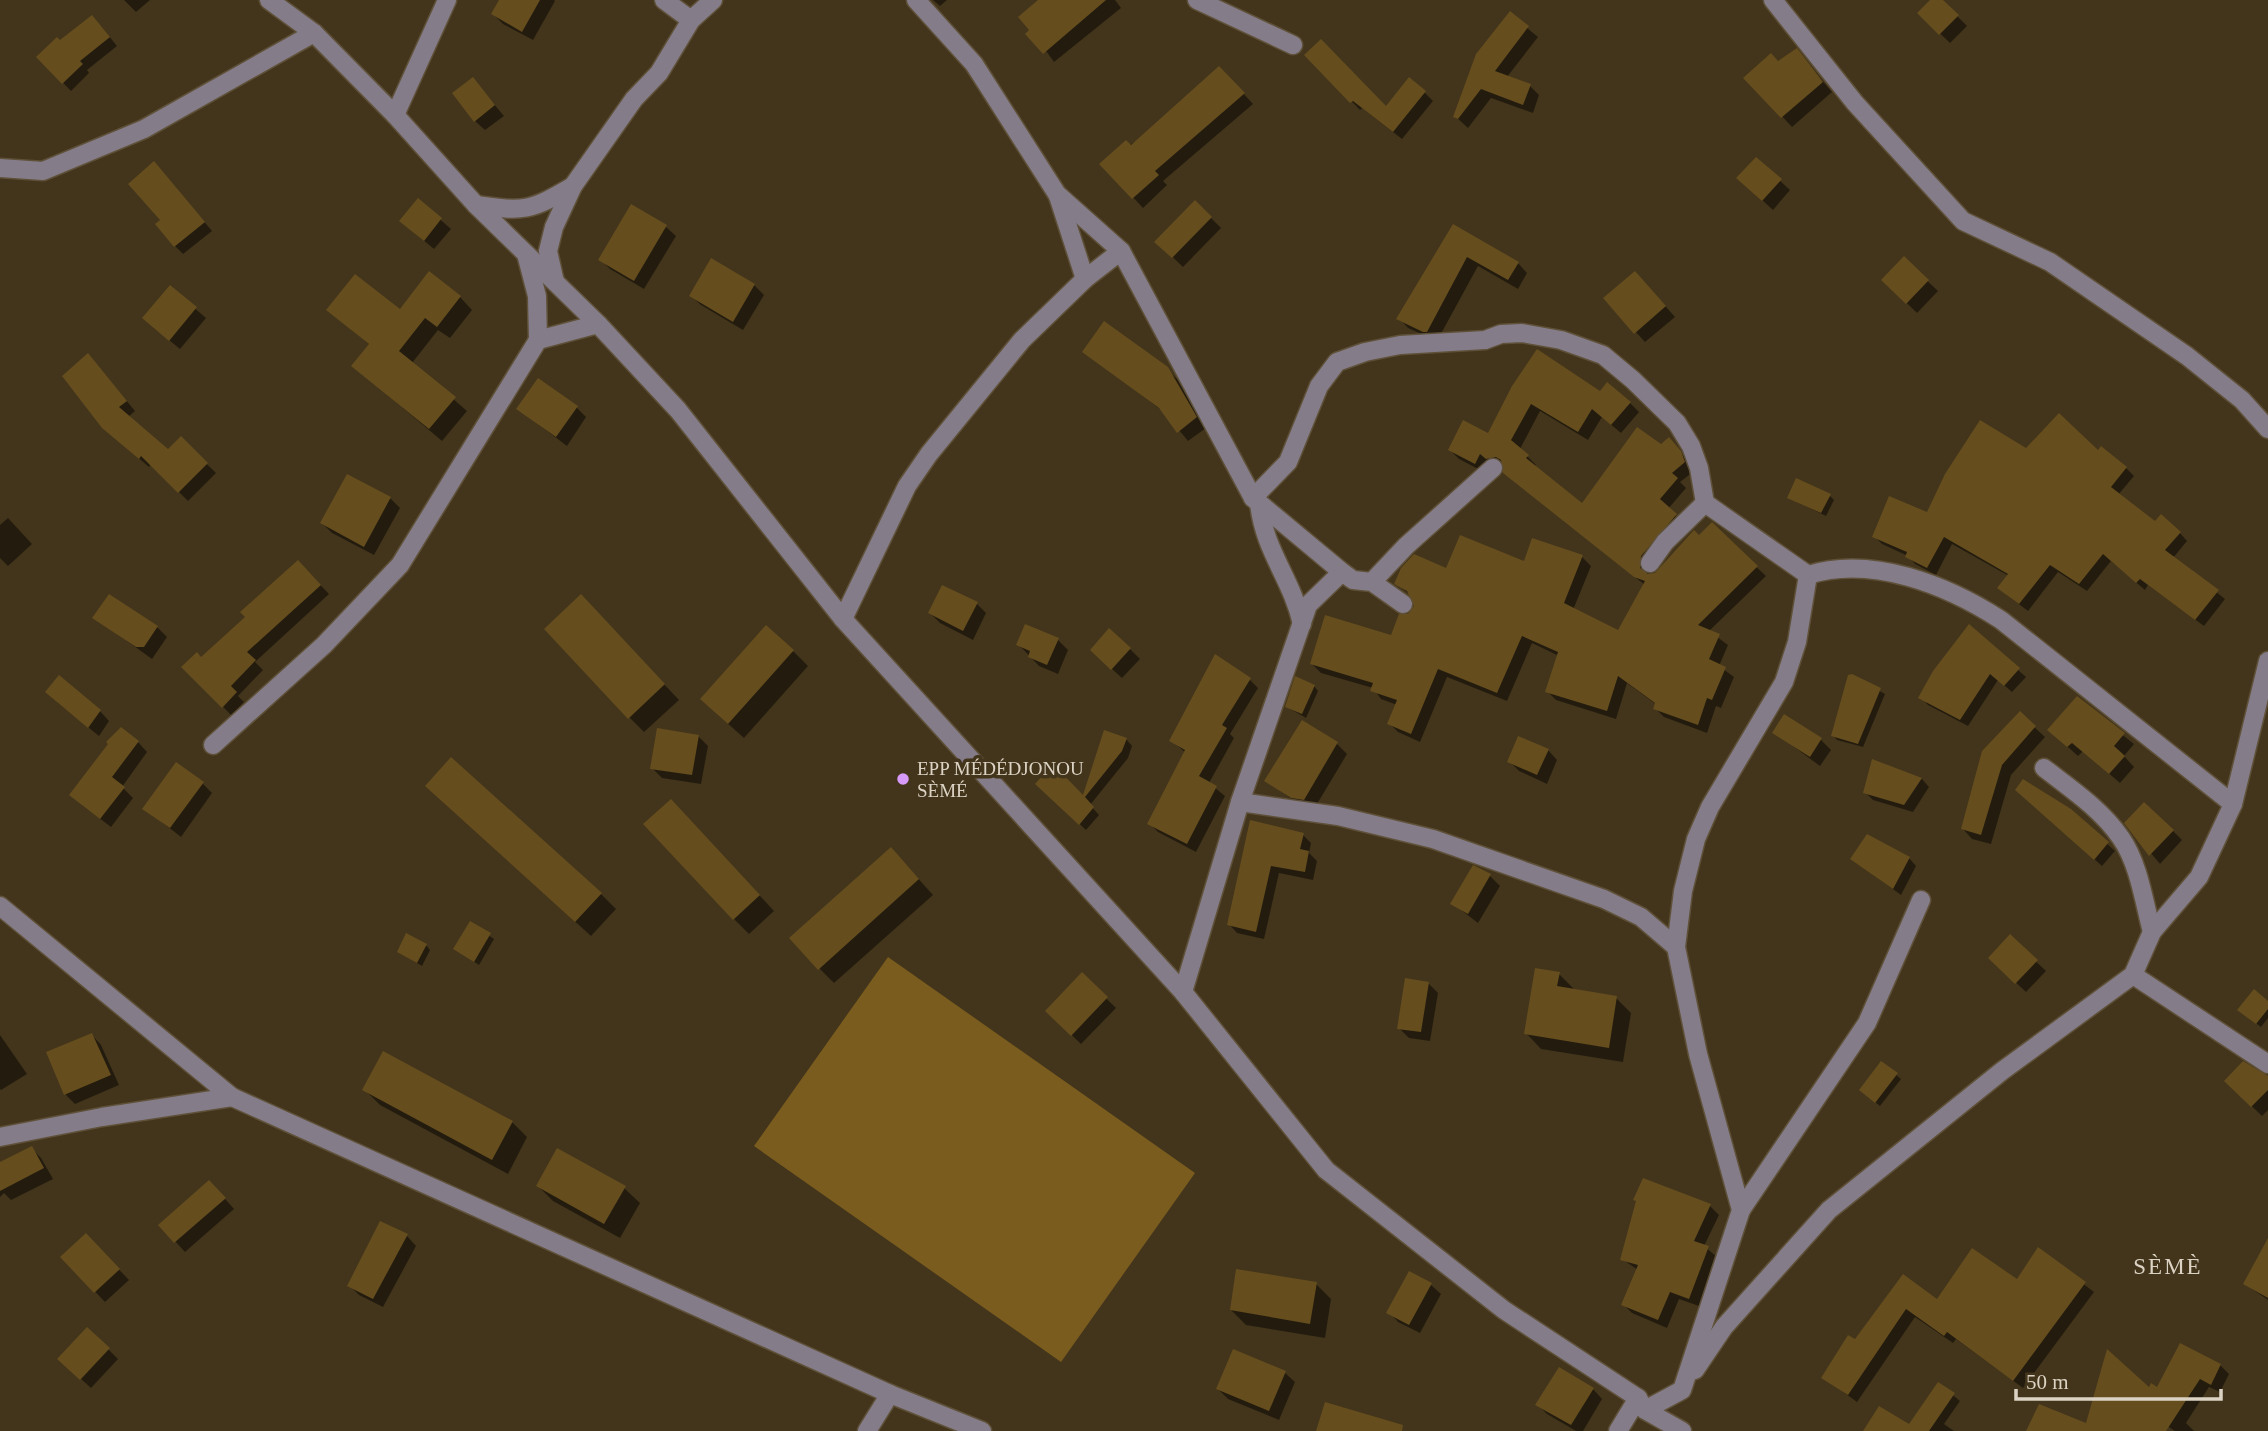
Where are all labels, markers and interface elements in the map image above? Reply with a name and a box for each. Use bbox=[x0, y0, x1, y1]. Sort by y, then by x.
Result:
place label: EPP MÉDÉDJONOU SÈMÉ bbox=[917, 758, 1084, 801]
marker: EPP MÉDÉDJONOU SÈMÉ bbox=[895, 771, 911, 787]
district label: SÈMÈ bbox=[2133, 1254, 2203, 1279]
scale bar bbox=[2016, 1358, 2221, 1402]
text: 50 m bbox=[2026, 1370, 2069, 1394]

